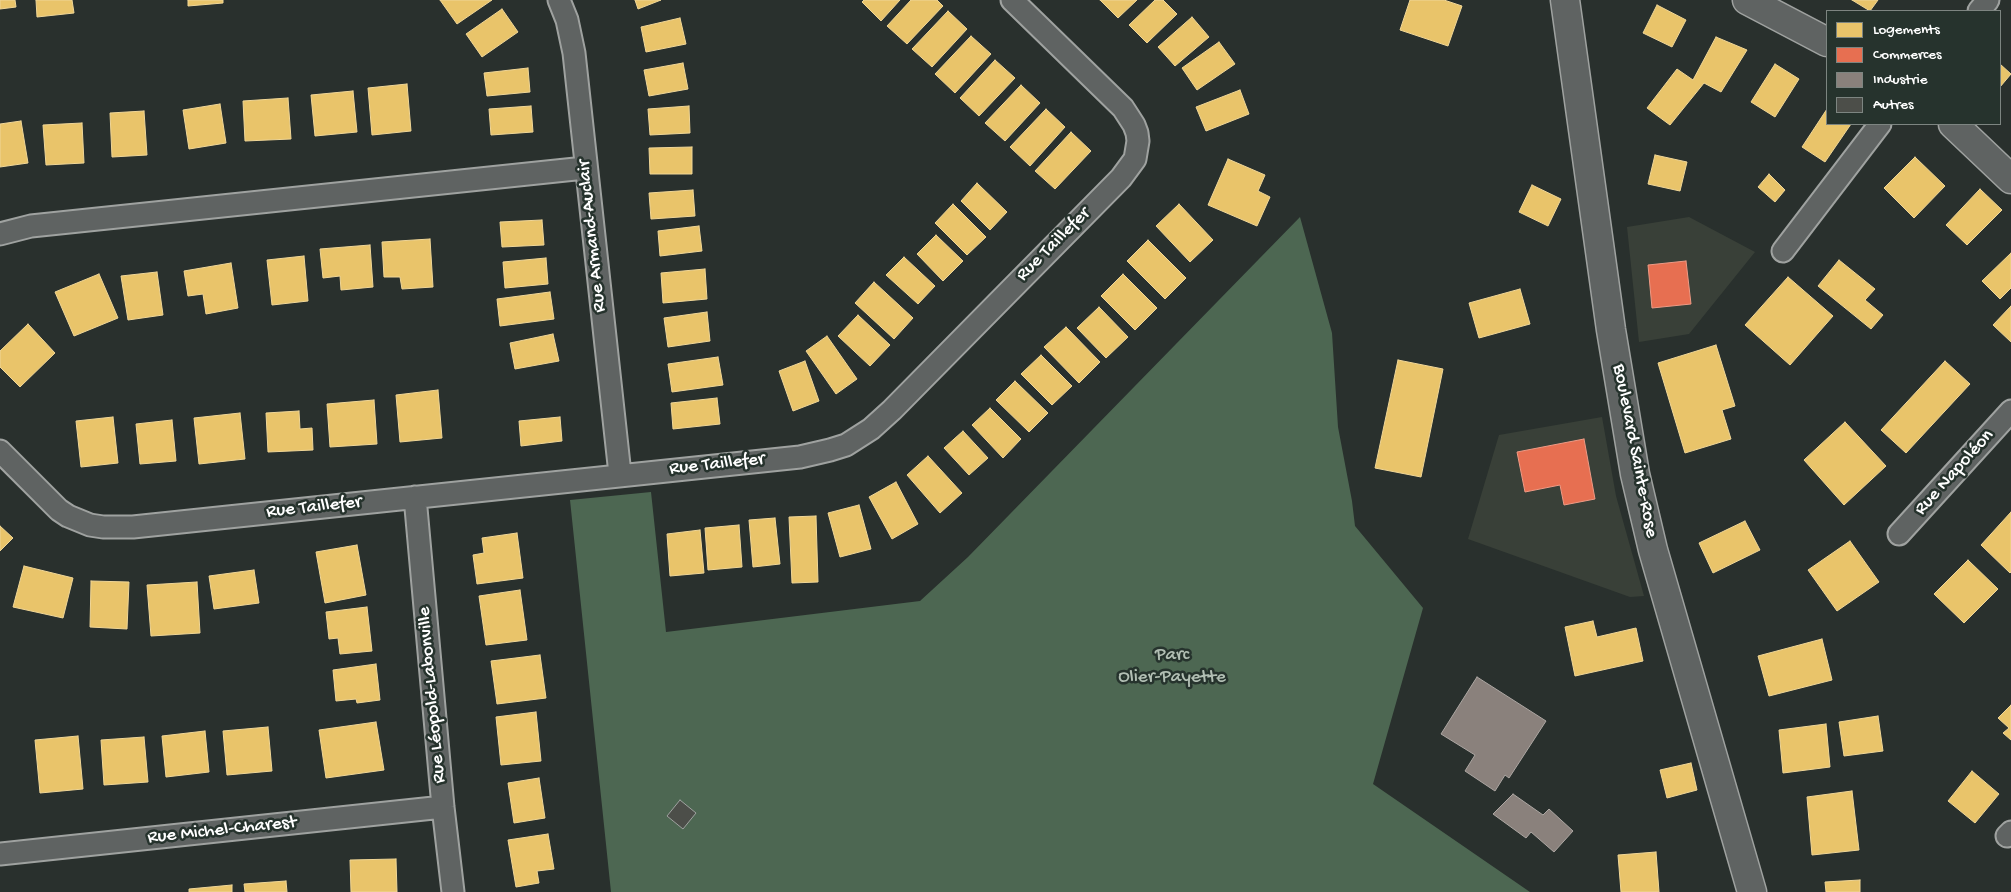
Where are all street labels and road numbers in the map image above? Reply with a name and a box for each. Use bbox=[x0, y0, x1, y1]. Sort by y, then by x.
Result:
street label: Rue Armand-Auclair bbox=[574, 159, 612, 313]
street label: Rue Taillefer bbox=[1012, 203, 1096, 287]
street label: Boulevard Sainte-Rose bbox=[1606, 362, 1662, 540]
street label: Rue Napoléon bbox=[1910, 425, 2000, 521]
street label: Rue Taillefer bbox=[668, 449, 766, 481]
street label: Rue Taillefer bbox=[265, 492, 363, 524]
street label: Rue Léopold-Labonville bbox=[414, 606, 452, 784]
street label: Rue Michel-Charest bbox=[147, 812, 297, 850]

